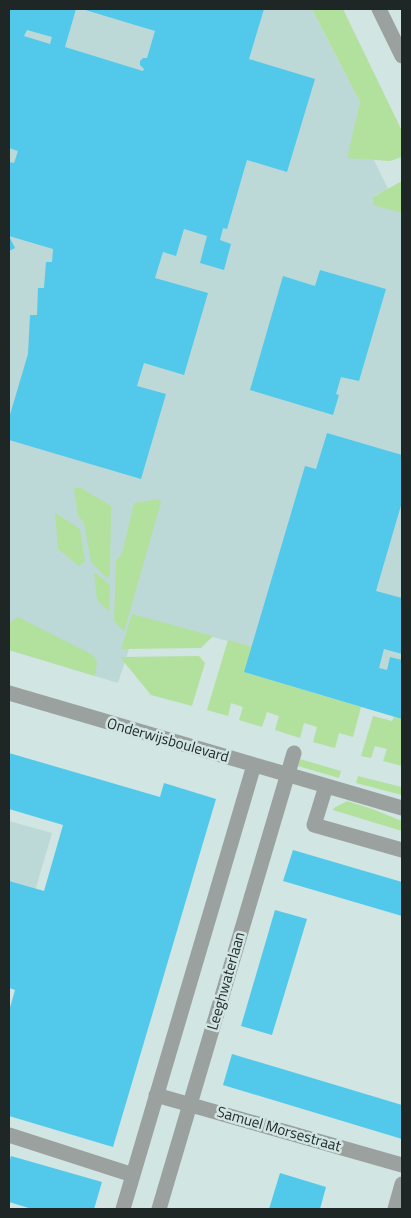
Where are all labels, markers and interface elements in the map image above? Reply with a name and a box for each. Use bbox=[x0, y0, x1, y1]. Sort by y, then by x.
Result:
street label: Onderwijsboulevard bbox=[104, 711, 232, 768]
street label: Leeghwaterlaan bbox=[200, 929, 251, 1033]
street label: Samuel Morsestraat bbox=[214, 1100, 345, 1157]

